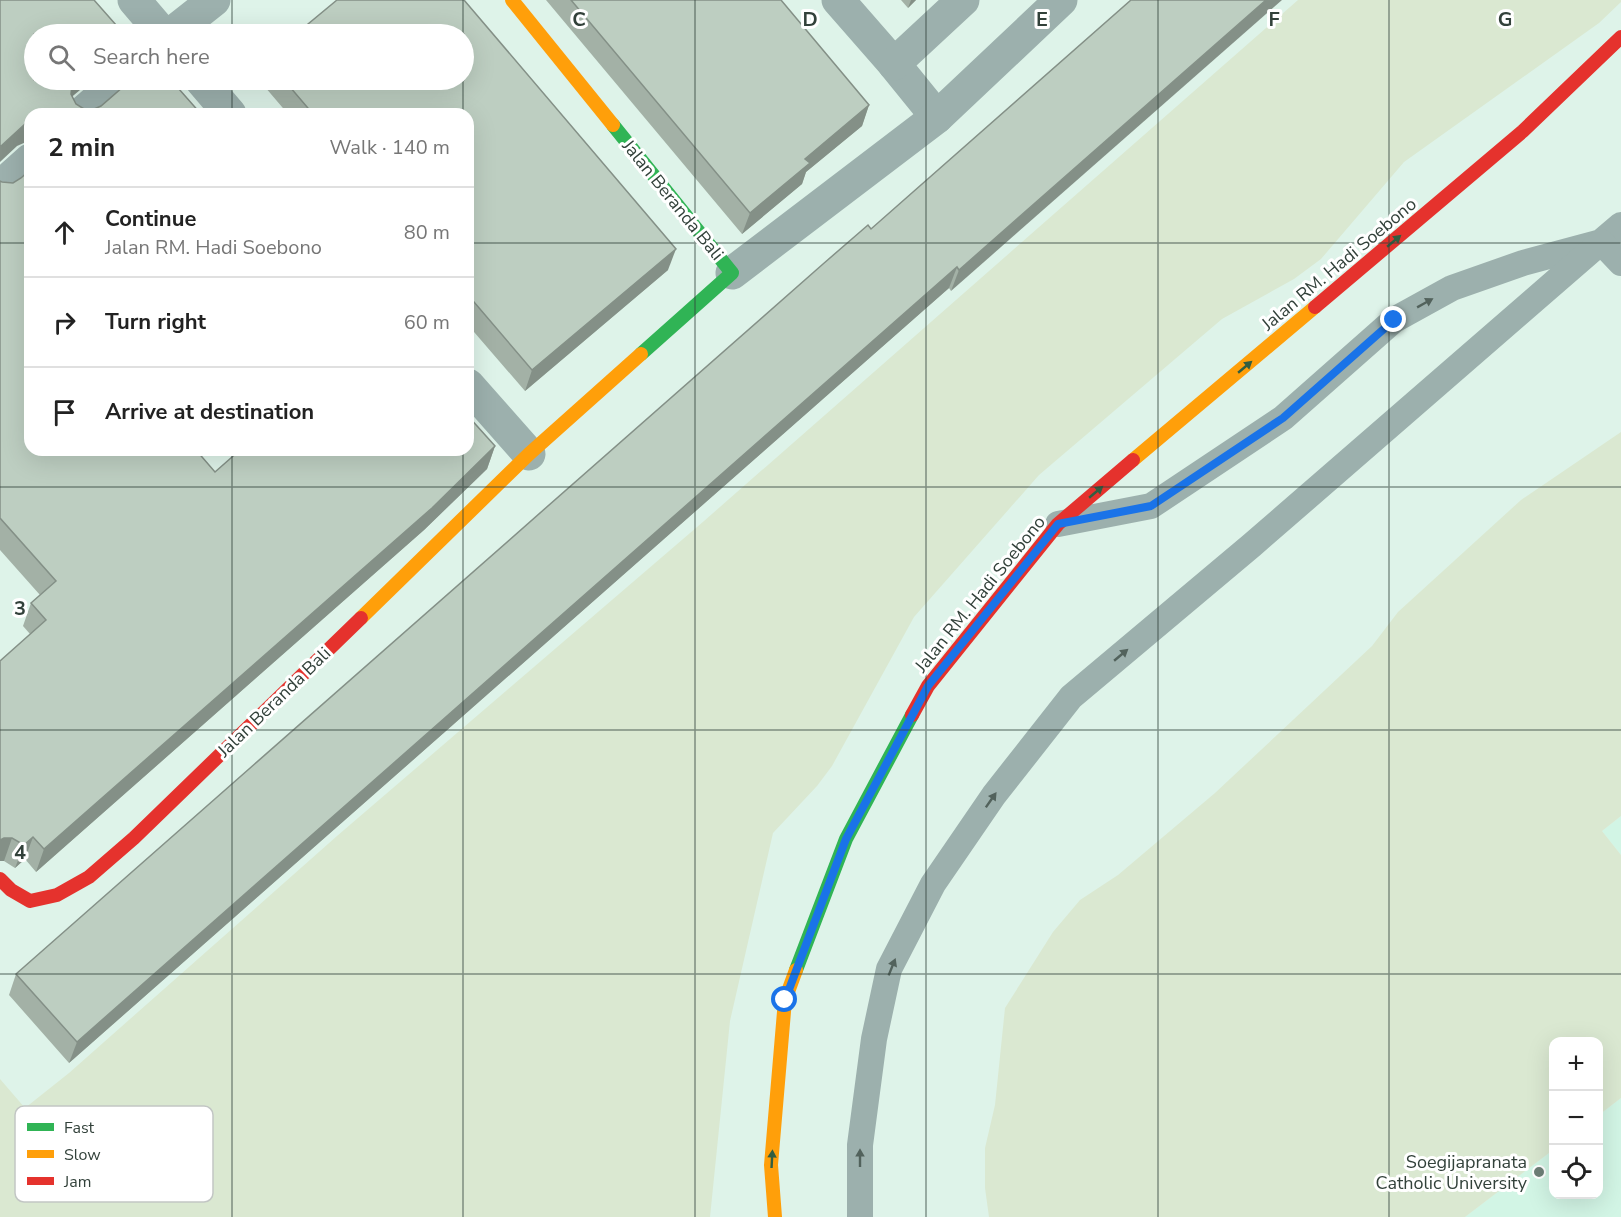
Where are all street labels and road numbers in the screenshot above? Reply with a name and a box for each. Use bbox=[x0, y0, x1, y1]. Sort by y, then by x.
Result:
street label: Jalan Beranda Bali bbox=[616, 134, 729, 265]
street label: Jalan RM. Hadi Soebono bbox=[1256, 192, 1421, 337]
street label: Jalan RM. Hadi Soebono bbox=[909, 511, 1051, 678]
street label: Jalan Beranda Bali bbox=[211, 642, 336, 763]

